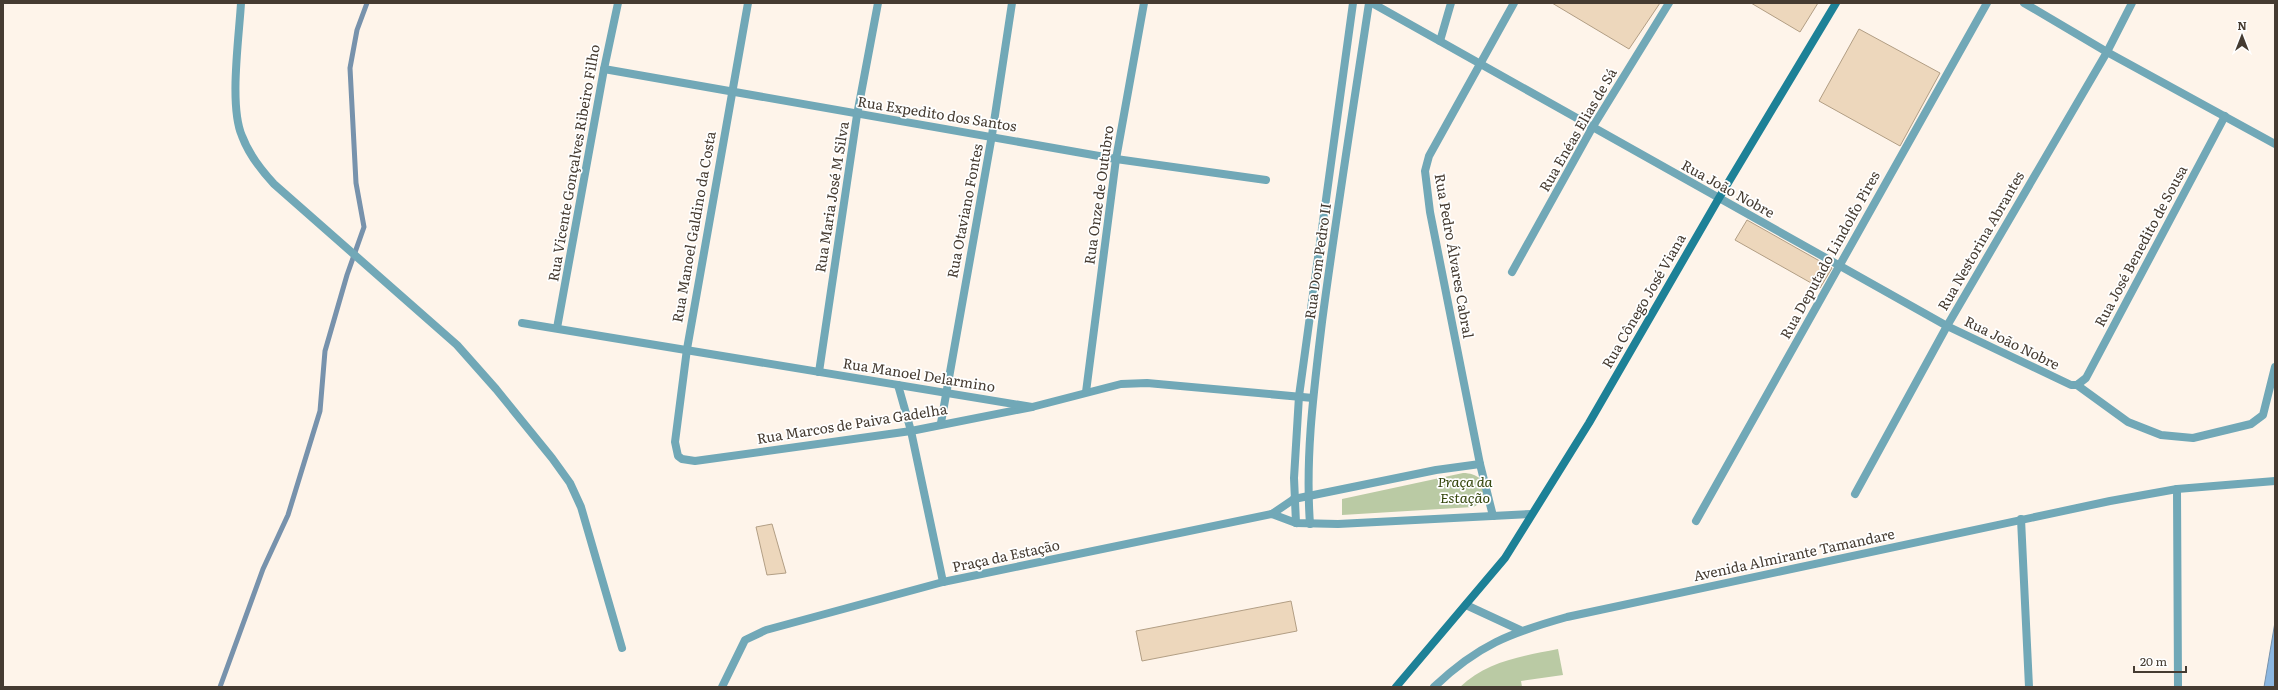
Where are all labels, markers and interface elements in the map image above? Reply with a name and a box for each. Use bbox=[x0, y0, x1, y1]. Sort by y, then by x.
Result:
north arrow bbox=[2222, 16, 2262, 56]
text: N bbox=[2237, 17, 2247, 33]
street label: Rua Vicente Gonçalves Ribeiro Filho bbox=[542, 43, 604, 283]
street label: Rua Enéas Elias de Sá bbox=[1534, 64, 1621, 195]
street label: Rua Expedito dos Santos bbox=[856, 91, 1018, 135]
street label: Rua Maria José M Silva bbox=[809, 119, 853, 274]
street label: Rua Onze de Outubro bbox=[1078, 124, 1118, 266]
street label: Rua Manoel Galdino da Costa bbox=[666, 129, 720, 324]
street label: Rua Otaviano Fontes bbox=[941, 142, 987, 280]
street label: Rua João Nobre bbox=[1678, 154, 1779, 222]
street label: Rua José Benedito de Sousa bbox=[2089, 161, 2191, 330]
street label: Rua Deputado Lindolfo Pires bbox=[1775, 167, 1884, 342]
street label: Rua Nestorina Abrantes bbox=[1932, 167, 2028, 314]
street label: Rua Pedro Álvares Cabral bbox=[1431, 172, 1479, 340]
street label: Rua Dom Pedro II bbox=[1299, 202, 1335, 320]
street label: Rua Cônego José Viana bbox=[1596, 229, 1690, 371]
street label: Rua João Nobre bbox=[1962, 310, 2063, 374]
street label: Rua Manoel Delarmino bbox=[842, 352, 997, 396]
street label: Rua Marcos de Paiva Gadelha bbox=[755, 398, 949, 448]
park label: Praça da Estação bbox=[1437, 471, 1493, 507]
street label: Avenida Almirante Tamandare bbox=[1691, 523, 1896, 585]
street label: Praça da Estação bbox=[950, 534, 1061, 576]
scale bar bbox=[2134, 648, 2186, 674]
text: 20 m bbox=[2140, 652, 2167, 670]

